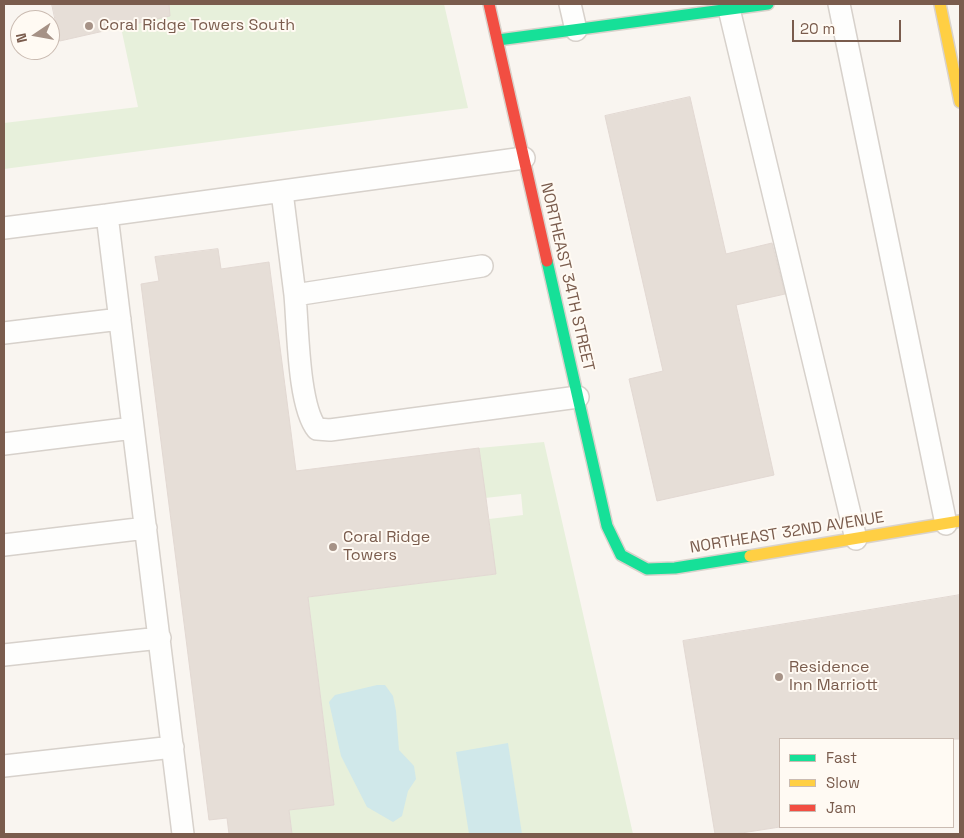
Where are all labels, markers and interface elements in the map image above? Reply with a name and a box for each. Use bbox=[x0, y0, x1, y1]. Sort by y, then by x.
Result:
north arrow bbox=[10, 10, 60, 60]
scale bar bbox=[794, 10, 903, 42]
place label: Coral Ridge Towers South bbox=[99, 16, 295, 36]
text: 20 m bbox=[800, 19, 835, 38]
marker: Coral Ridge Towers South bbox=[83, 20, 95, 32]
text: N bbox=[12, 31, 31, 44]
street label: NORTHEAST 34TH STREET bbox=[536, 181, 598, 373]
street label: NORTHEAST 32ND AVENUE bbox=[689, 508, 885, 558]
place label: Coral Ridge Towers bbox=[343, 528, 430, 566]
marker: Coral Ridge Towers bbox=[327, 541, 339, 553]
place label: Residence Inn Marriott bbox=[789, 658, 878, 696]
marker: Residence Inn Marriott bbox=[773, 671, 785, 683]
legend bbox=[779, 738, 954, 828]
text: Fast bbox=[826, 748, 857, 767]
text: Slow bbox=[826, 773, 860, 792]
text: Jam bbox=[826, 798, 856, 817]

